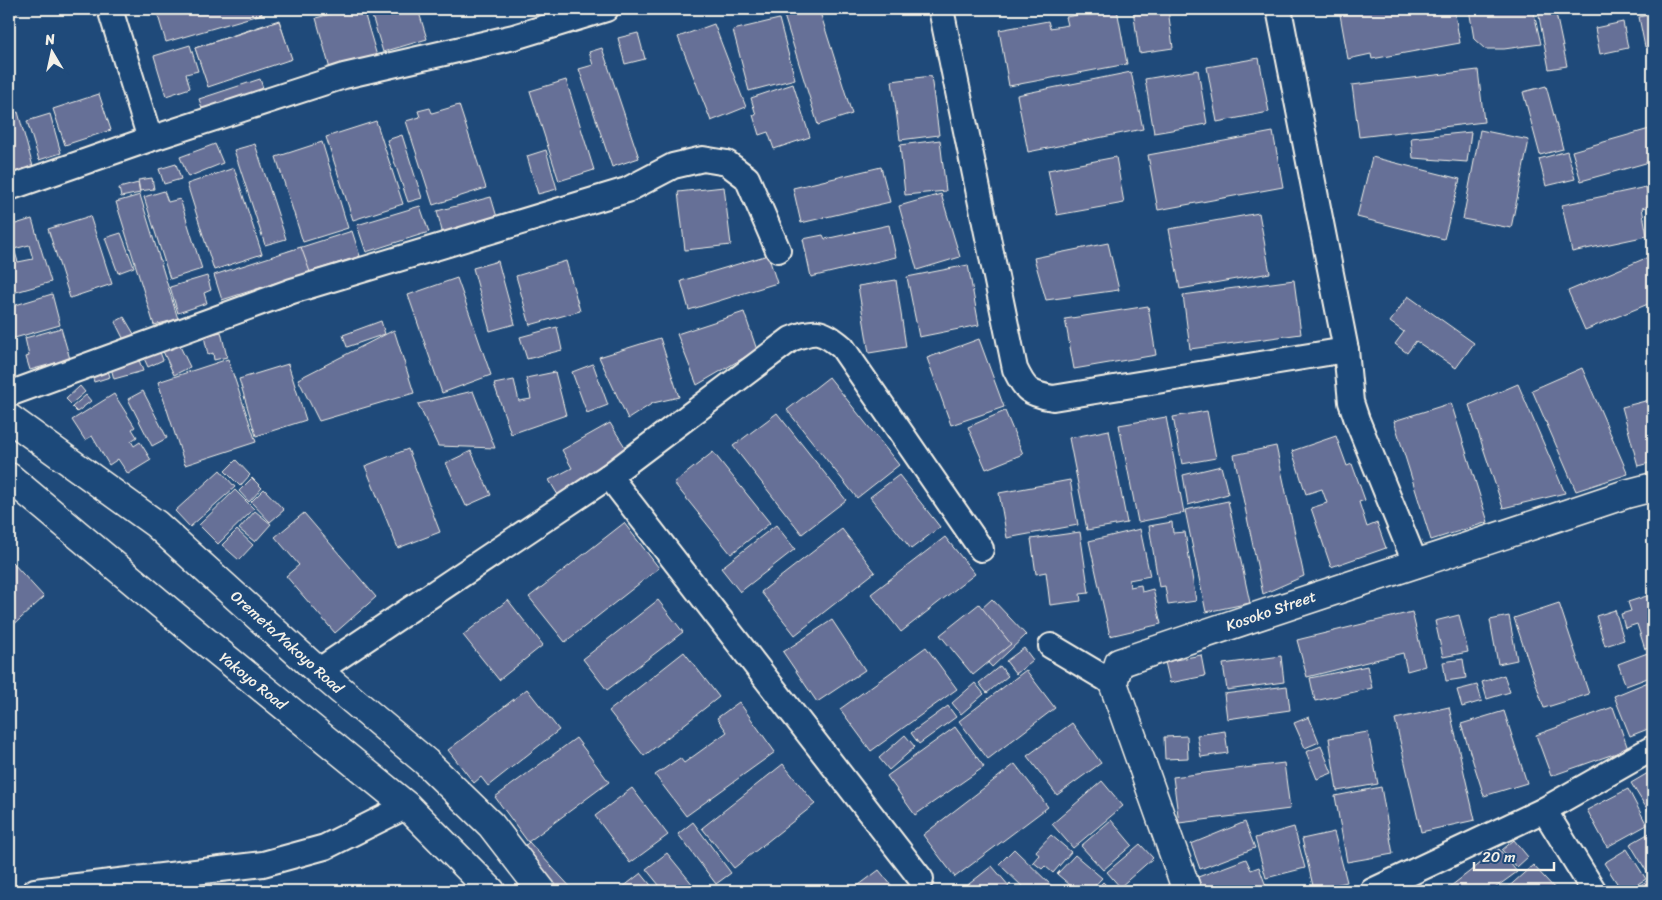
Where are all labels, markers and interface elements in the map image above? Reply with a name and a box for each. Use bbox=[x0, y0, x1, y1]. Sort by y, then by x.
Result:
text: N bbox=[42, 27, 57, 53]
north arrow bbox=[28, 28, 78, 78]
street label: Kosoko Street bbox=[1222, 583, 1320, 639]
street label: Oremeta/Yakoyo Road bbox=[227, 587, 347, 697]
street label: Yakoyo Road bbox=[216, 648, 290, 714]
scale bar bbox=[1474, 840, 1554, 872]
text: 20 m bbox=[1482, 844, 1516, 870]

